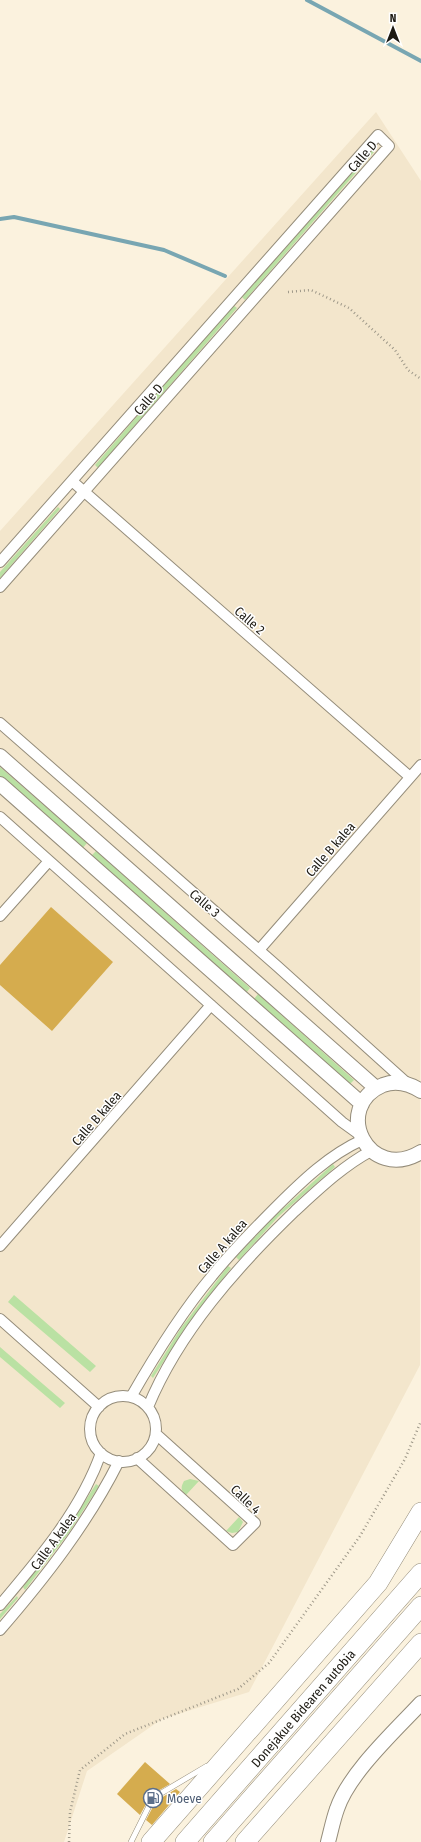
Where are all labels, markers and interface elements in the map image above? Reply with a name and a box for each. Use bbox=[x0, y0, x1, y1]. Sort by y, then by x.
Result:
north arrow bbox=[373, 8, 413, 48]
text: N bbox=[390, 12, 396, 25]
street label: Calle D bbox=[345, 138, 380, 175]
street label: Calle D bbox=[131, 381, 166, 418]
street label: Calle 2 bbox=[232, 603, 268, 638]
street label: Calle B kalea bbox=[303, 819, 358, 880]
street label: Calle 3 bbox=[187, 886, 223, 921]
street label: Calle B kalea bbox=[69, 1088, 124, 1149]
street label: Calle A kalea bbox=[195, 1216, 250, 1277]
street label: Calle 4 bbox=[228, 1482, 264, 1517]
street label: Calle A kalea bbox=[28, 1510, 79, 1573]
street label: Donejakue Bidearen autobia bbox=[248, 1647, 358, 1770]
fuel station icon: Moeve bbox=[142, 1787, 164, 1809]
place label: Moeve bbox=[167, 1791, 202, 1806]

